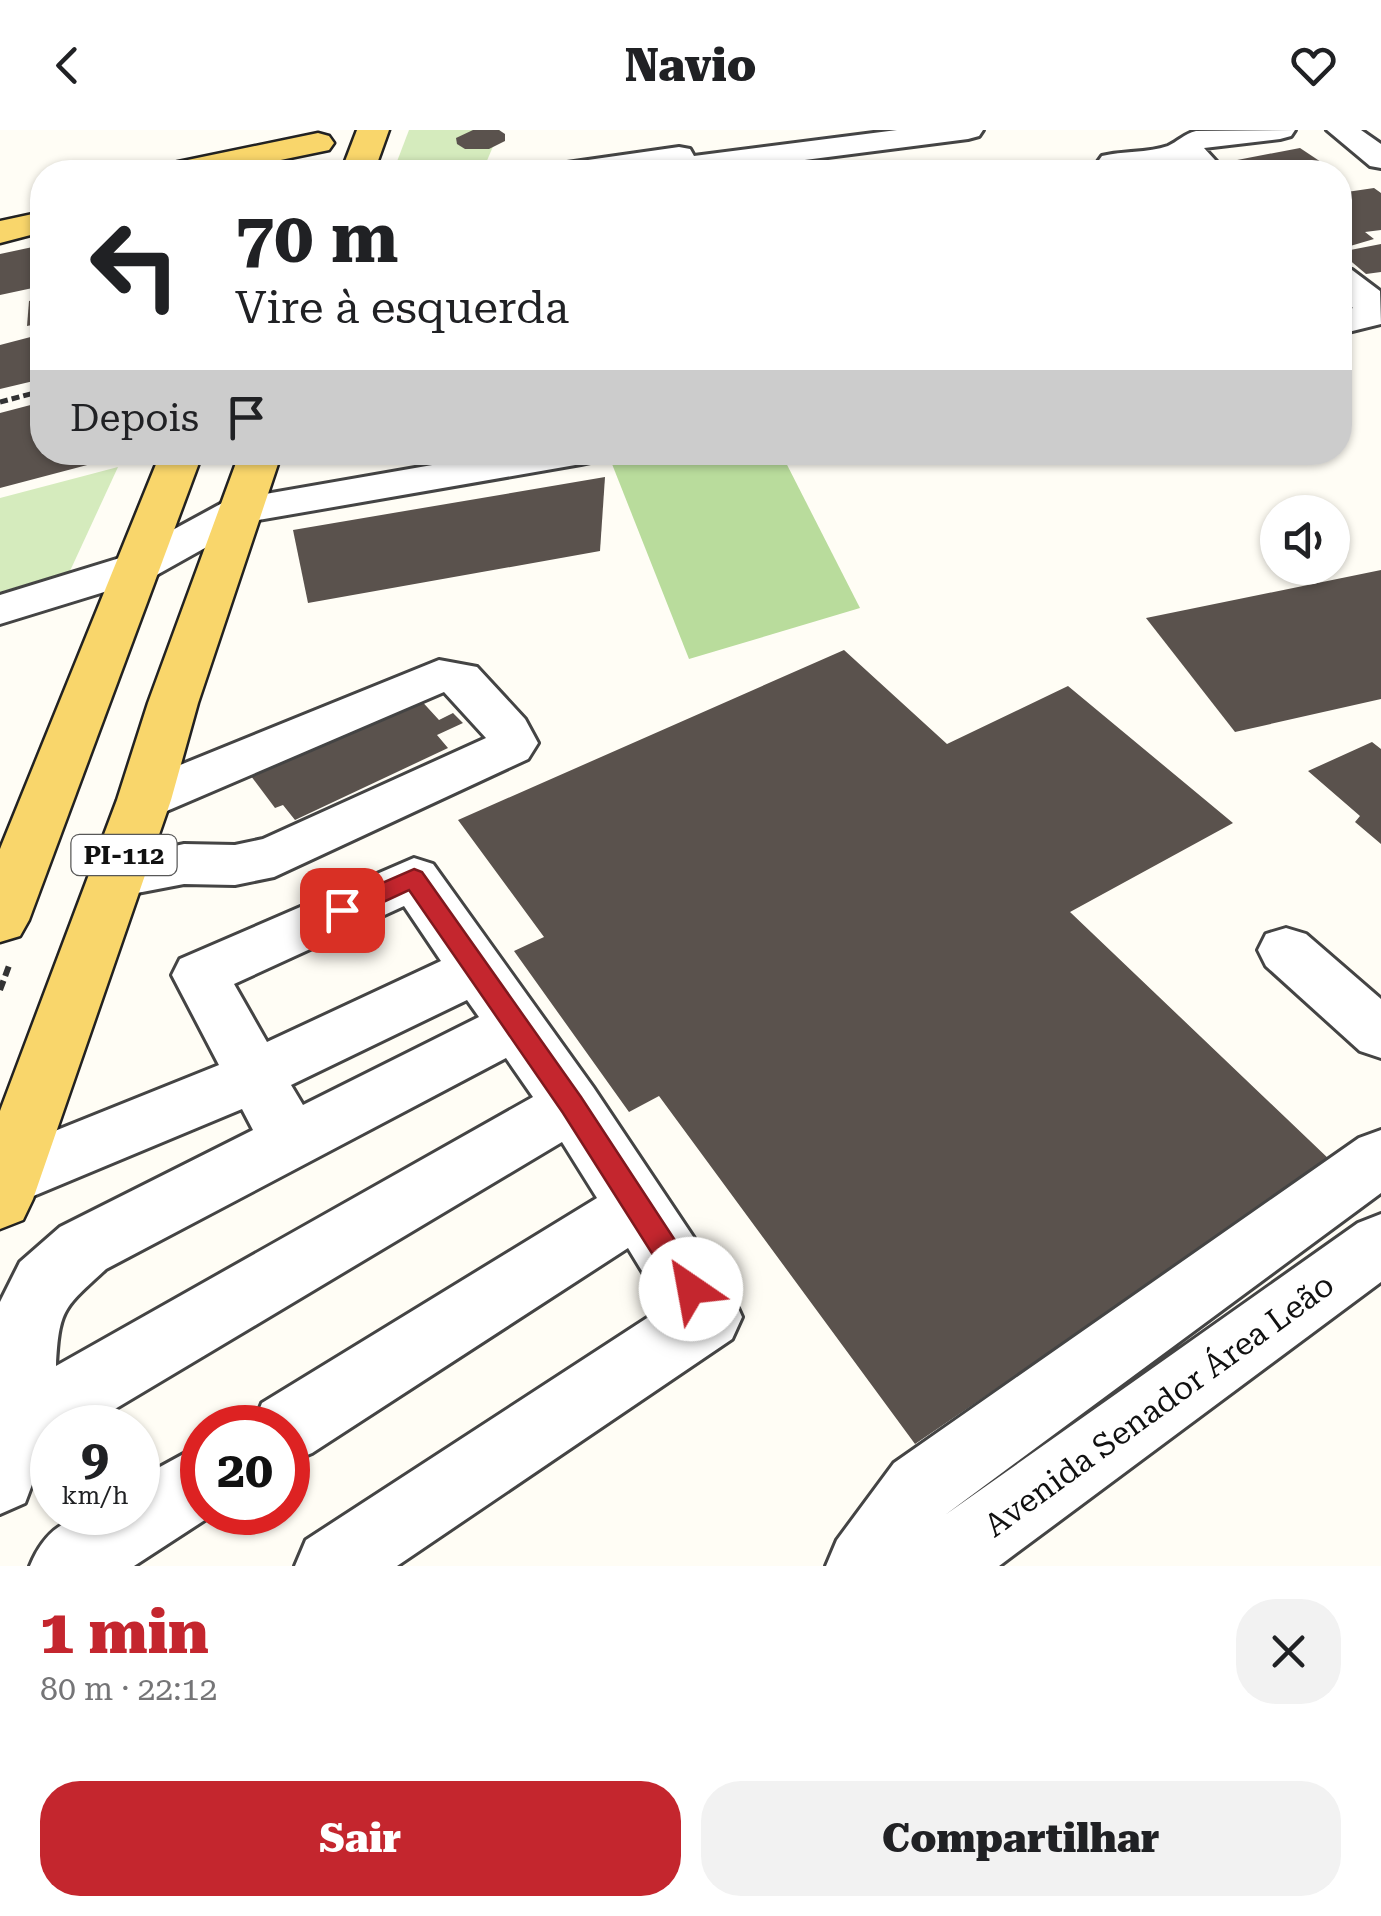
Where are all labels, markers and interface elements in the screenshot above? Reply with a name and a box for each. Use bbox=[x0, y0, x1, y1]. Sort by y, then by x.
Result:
icon: back bbox=[40, 38, 95, 93]
icon: heart bbox=[1286, 38, 1341, 93]
text: Navio bbox=[625, 39, 756, 92]
text: 70 m bbox=[235, 197, 399, 279]
icon: left bbox=[70, 200, 200, 330]
text: Vire à esquerda bbox=[235, 281, 569, 334]
icon: arrive bbox=[219, 390, 274, 445]
text: Depois bbox=[70, 396, 199, 440]
map controls bbox=[1260, 495, 1350, 585]
button: sound bbox=[1260, 495, 1350, 585]
road number: PI-112 bbox=[72, 835, 176, 875]
pin bbox=[300, 868, 385, 953]
icon: arrive bbox=[315, 883, 370, 938]
position arrow bbox=[639, 1237, 743, 1341]
street label: Avenida Senador Área Leão bbox=[977, 1265, 1341, 1545]
speed limit sign: 20 bbox=[180, 1405, 310, 1535]
text: 9 bbox=[81, 1429, 109, 1487]
text: km/h bbox=[62, 1481, 128, 1510]
text: 1 min bbox=[40, 1597, 209, 1668]
button: close bbox=[1236, 1599, 1341, 1704]
text: 80 m · 22:12 bbox=[40, 1670, 217, 1708]
button: Sair bbox=[40, 1781, 681, 1896]
button: Compartilhar bbox=[701, 1781, 1341, 1896]

